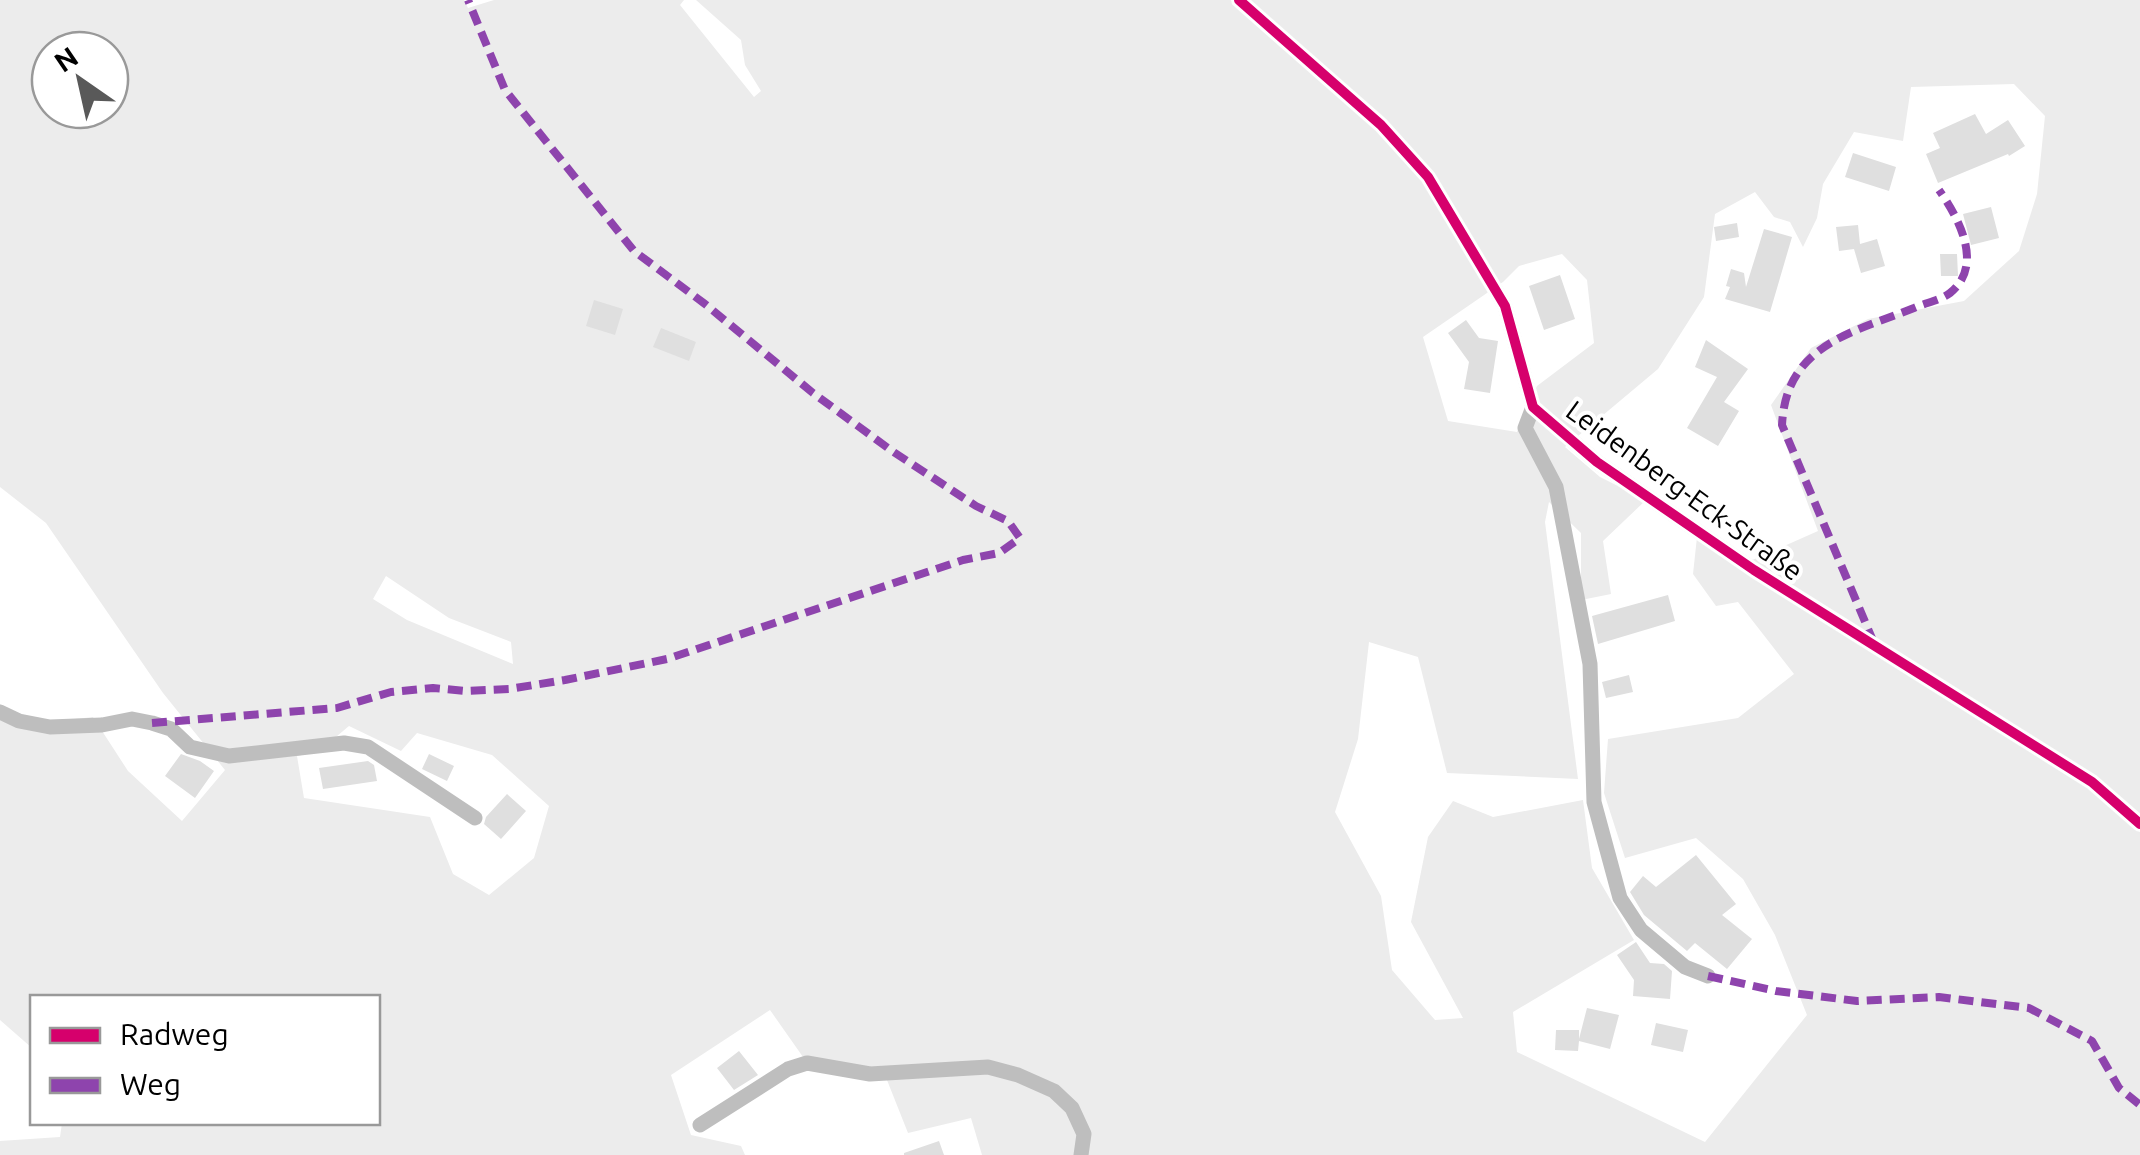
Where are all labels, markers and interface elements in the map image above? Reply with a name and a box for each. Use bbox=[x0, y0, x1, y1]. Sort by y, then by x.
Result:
north arrow bbox=[30, 30, 130, 130]
text: N bbox=[48, 40, 83, 78]
street label: Leidenberg-Eck-Straße bbox=[1561, 394, 1809, 586]
legend bbox=[30, 995, 380, 1125]
text: Radweg bbox=[120, 1017, 229, 1051]
text: Weg bbox=[120, 1067, 181, 1101]

